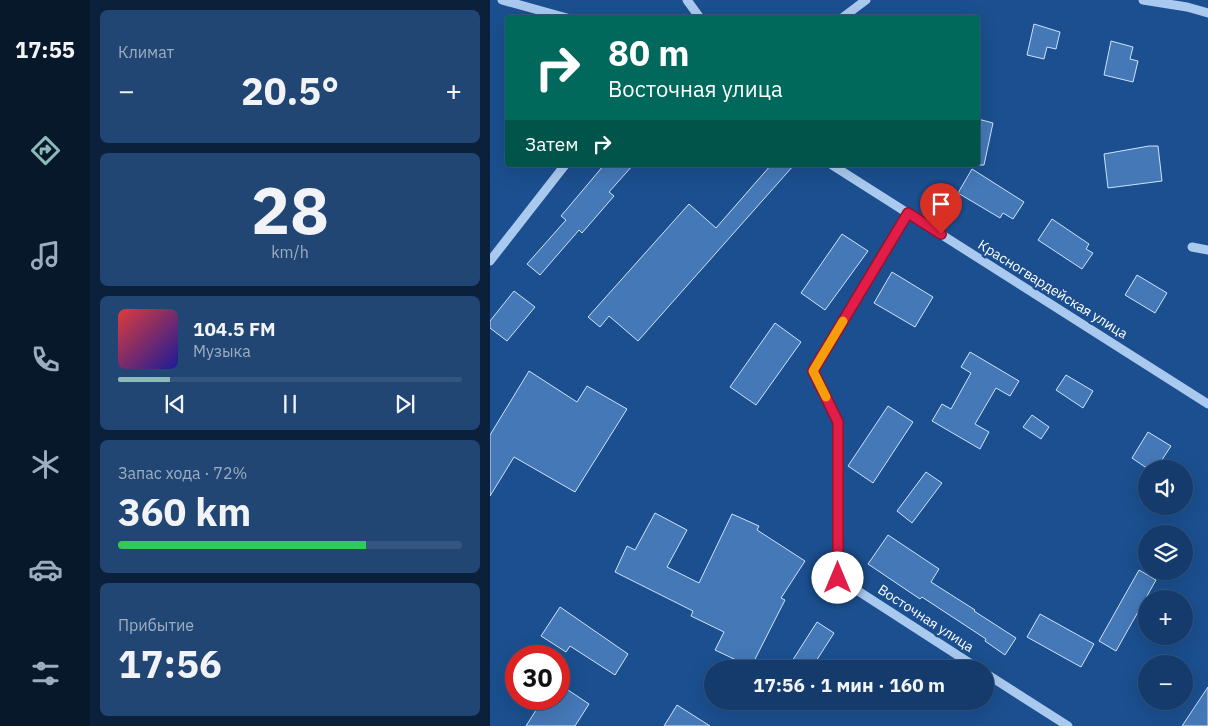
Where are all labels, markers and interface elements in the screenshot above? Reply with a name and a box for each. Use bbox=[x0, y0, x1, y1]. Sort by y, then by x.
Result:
text: 80 m bbox=[608, 30, 690, 76]
text: 17:55 bbox=[15, 35, 75, 64]
icon: right bbox=[525, 35, 590, 100]
text: Климат bbox=[118, 42, 174, 62]
text: 20.5° bbox=[241, 66, 339, 115]
text: − bbox=[118, 72, 135, 109]
text: + bbox=[445, 72, 462, 109]
text: Восточная улица bbox=[608, 74, 783, 103]
icon: right bbox=[588, 130, 616, 158]
text: Затем bbox=[525, 132, 578, 156]
icon: directions bbox=[28, 133, 63, 168]
text: 28 bbox=[251, 167, 329, 252]
pin bbox=[920, 183, 962, 234]
icon: arrive bbox=[927, 190, 955, 218]
street label: Красногвардейская улица bbox=[975, 235, 1132, 343]
icon: music bbox=[28, 238, 63, 273]
text: km/h bbox=[271, 242, 309, 262]
text: 104.5 FM bbox=[193, 317, 276, 341]
text: Музыка bbox=[193, 341, 251, 361]
icon: phone bbox=[28, 342, 63, 377]
icon: previous bbox=[161, 390, 189, 418]
icon: pause bbox=[276, 390, 304, 418]
icon: next bbox=[391, 390, 419, 418]
icon: climate bbox=[28, 447, 63, 482]
map controls bbox=[1138, 460, 1193, 710]
button: sound bbox=[1138, 460, 1193, 515]
text: Запас хода · 72% bbox=[118, 463, 247, 483]
text: 360 km bbox=[118, 487, 251, 536]
button: layers bbox=[1138, 525, 1193, 580]
position arrow bbox=[811, 551, 863, 603]
icon: car bbox=[28, 552, 63, 587]
street label: Восточная улица bbox=[874, 580, 978, 656]
button: + bbox=[1138, 590, 1193, 645]
text: Прибытие bbox=[118, 615, 194, 635]
text: 17:56 bbox=[118, 639, 222, 688]
speed limit sign: 30 bbox=[505, 645, 570, 710]
button: − bbox=[1138, 655, 1193, 710]
icon: filters bbox=[28, 656, 63, 691]
text: 17:56 · 1 мин · 160 m bbox=[753, 673, 945, 697]

